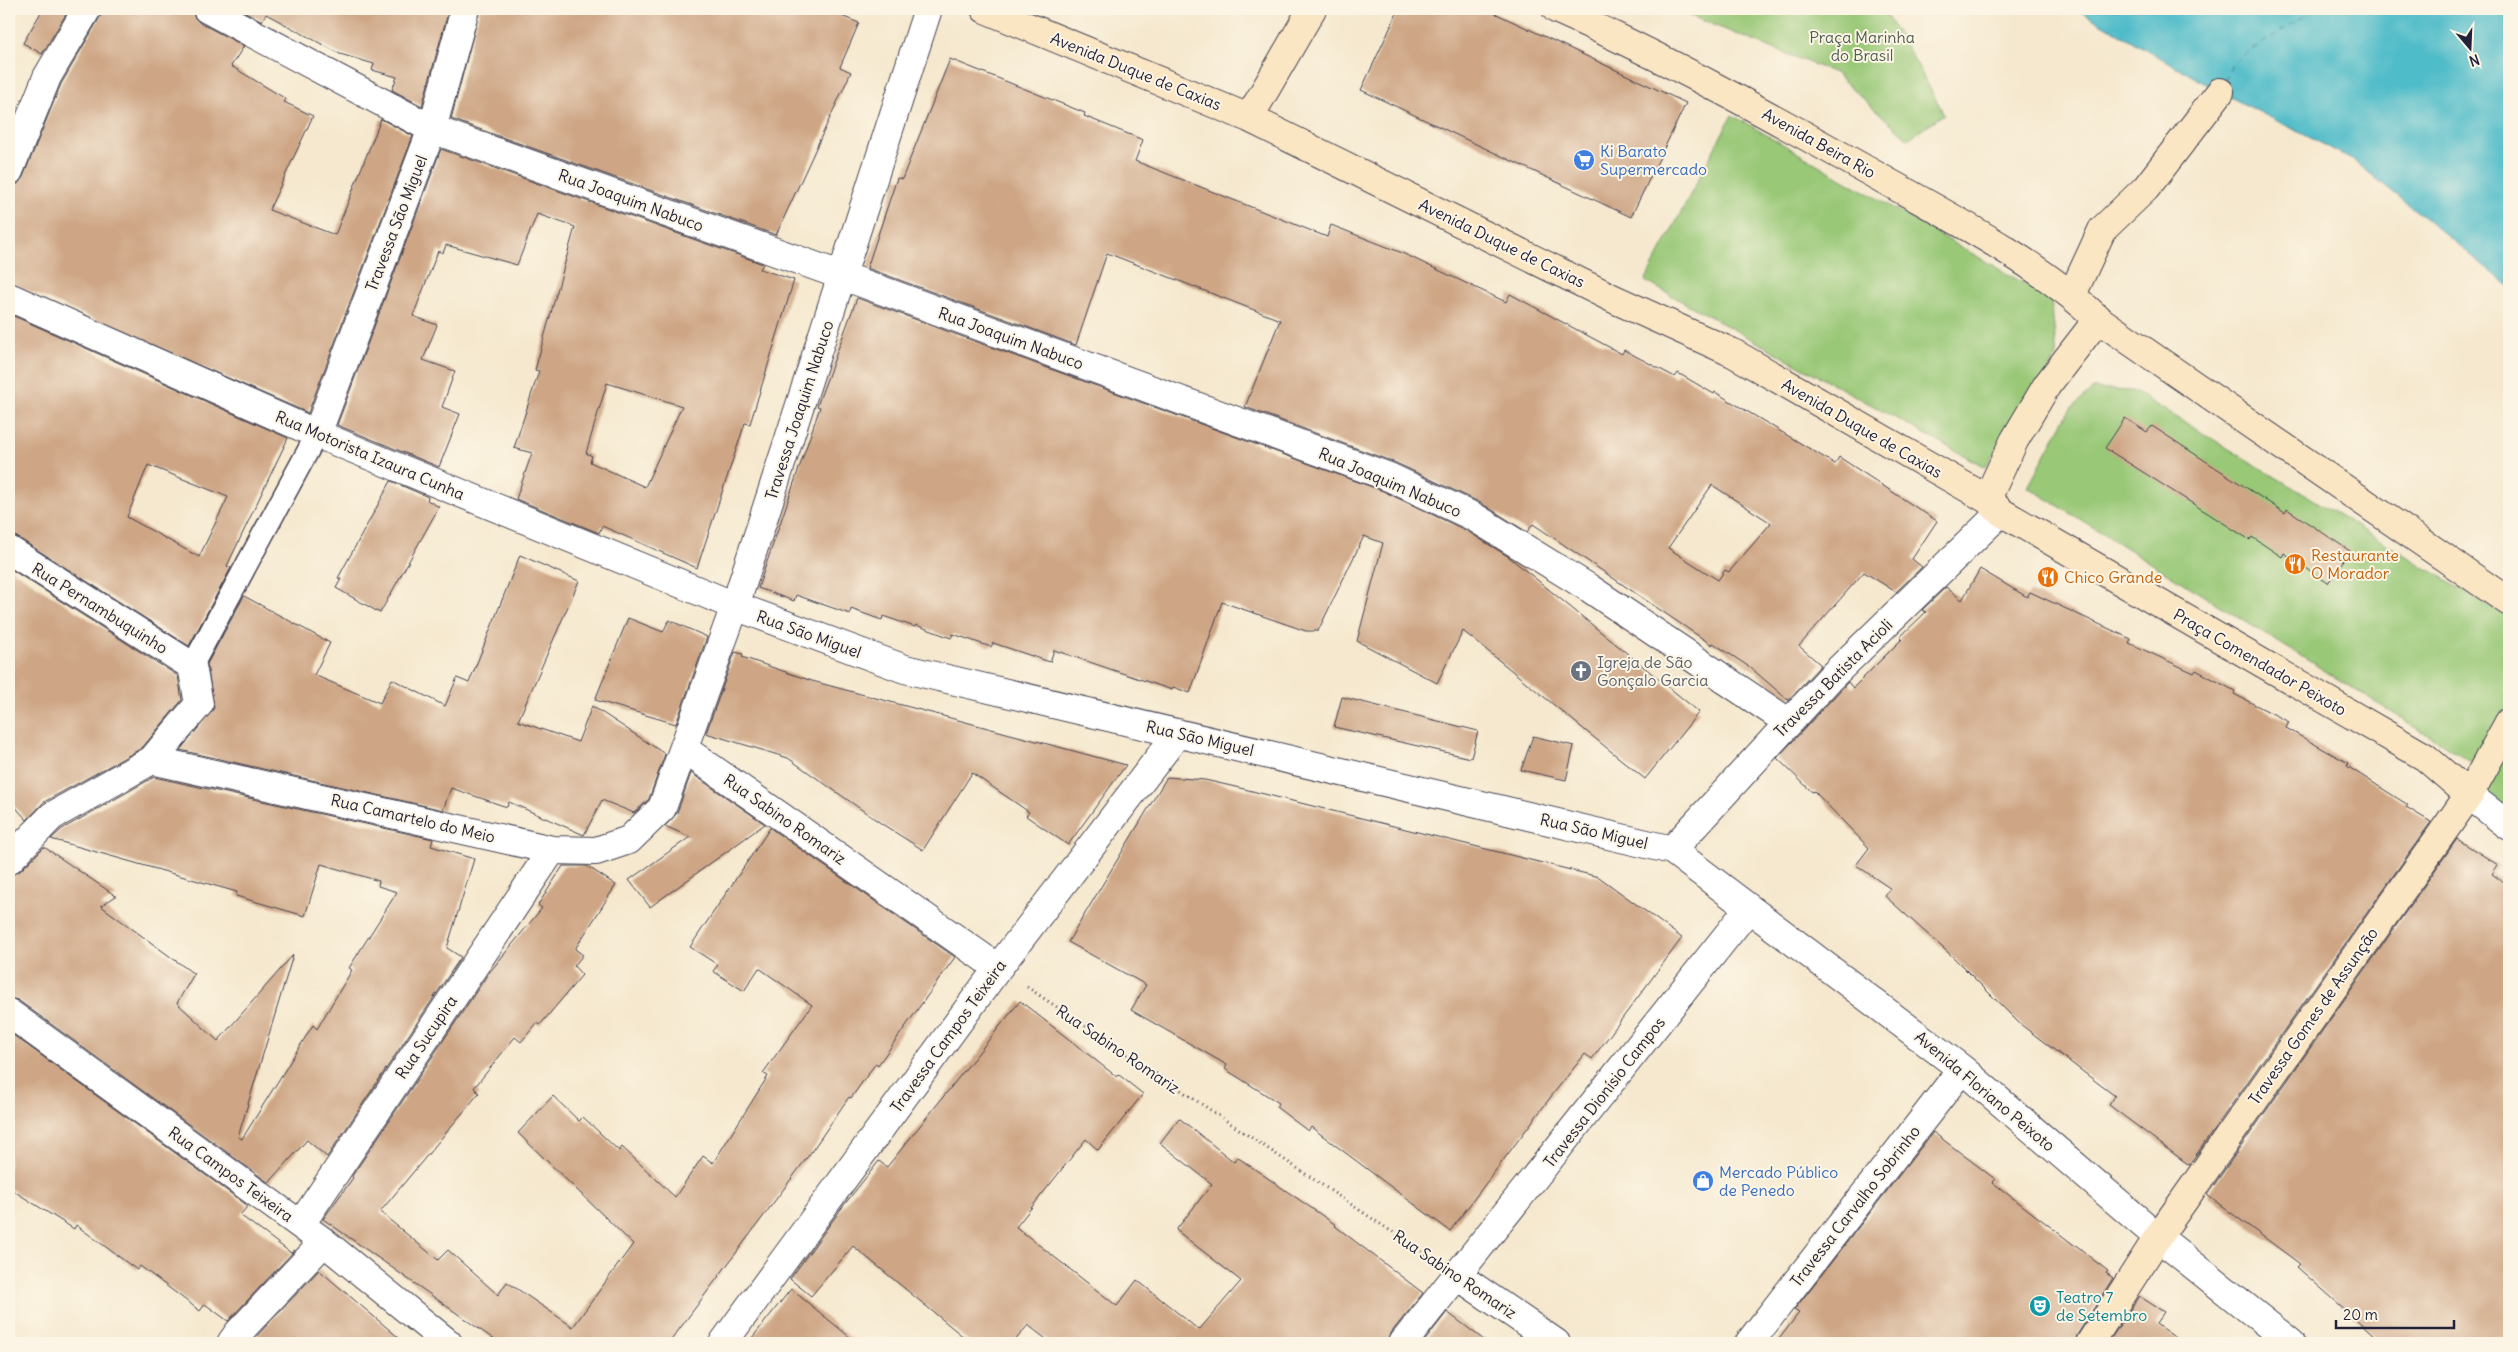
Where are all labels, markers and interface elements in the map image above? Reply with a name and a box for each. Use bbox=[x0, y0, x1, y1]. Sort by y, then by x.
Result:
north arrow bbox=[2446, 22, 2496, 72]
park label: Praça Marinha do Brasil bbox=[1809, 27, 1915, 65]
street label: Avenida Duque de Caxias bbox=[1048, 28, 1224, 114]
text: N bbox=[2467, 50, 2482, 70]
street label: Avenida Beira Rio bbox=[1759, 104, 1879, 182]
place label: Ki Barato Supermercado bbox=[1600, 141, 1707, 179]
supermarket icon: Ki Barato Supermercado bbox=[1572, 148, 1596, 172]
street label: Travessa São Miguel bbox=[361, 152, 431, 294]
street label: Rua Joaquim Nabuco bbox=[556, 164, 706, 236]
street label: Avenida Duque de Caxias bbox=[1416, 194, 1588, 292]
street label: Rua Joaquim Nabuco bbox=[936, 302, 1086, 374]
street label: Travessa Joaquim Nabuco bbox=[761, 318, 837, 502]
street label: Avenida Duque de Caxias bbox=[1778, 374, 1946, 482]
street label: Rua Motorista Izaura Cunha bbox=[272, 406, 468, 504]
street label: Rua Joaquim Nabuco bbox=[1316, 443, 1464, 521]
place label: Restaurante O Morador bbox=[2311, 545, 2399, 583]
restaurant icon: Restaurante O Morador bbox=[2283, 552, 2307, 576]
street label: Rua Pernambuquinho bbox=[28, 558, 172, 658]
restaurant icon: Chico Grande bbox=[2036, 565, 2060, 589]
place label: Chico Grande bbox=[2064, 567, 2162, 587]
street label: Praça Comendador Peixoto bbox=[2170, 604, 2350, 720]
street label: Rua São Miguel bbox=[754, 606, 864, 662]
street label: Travessa Batista Acioli bbox=[1770, 615, 1896, 741]
place label: Igreja de São Gonçalo Garcia bbox=[1597, 652, 1708, 690]
church icon: Igreja de São Gonçalo Garcia bbox=[1569, 659, 1593, 683]
street label: Rua São Miguel bbox=[1144, 716, 1256, 760]
street label: Rua Sabino Romariz bbox=[720, 769, 850, 869]
street label: Rua Camartelo do Meio bbox=[329, 789, 497, 847]
street label: Rua São Miguel bbox=[1538, 809, 1650, 853]
street label: Travessa Gomes de Assunção bbox=[2244, 923, 2382, 1109]
street label: Travessa Campos Teixeira bbox=[886, 956, 1010, 1116]
street label: Rua Sucupira bbox=[391, 992, 461, 1082]
street label: Rua Sabino Romariz bbox=[1052, 1000, 1184, 1098]
street label: Travessa Dionísio Campos bbox=[1539, 1013, 1669, 1171]
street label: Avenida Floriano Peixoto bbox=[1911, 1027, 2059, 1155]
street label: Travessa Carvalho Sobrinho bbox=[1786, 1121, 1924, 1291]
street label: Rua Campos Teixeira bbox=[165, 1122, 297, 1226]
place label: Mercado Público de Penedo bbox=[1719, 1162, 1838, 1200]
shop icon: Mercado Público de Penedo bbox=[1691, 1169, 1715, 1193]
street label: Rua Sabino Romariz bbox=[1389, 1225, 1521, 1323]
place label: Teatro 7 de Setembro bbox=[2056, 1287, 2147, 1325]
theatre icon: Teatro 7 de Setembro bbox=[2028, 1294, 2052, 1318]
scale bar bbox=[2336, 1297, 2453, 1329]
text: 20 m bbox=[2343, 1305, 2378, 1324]

